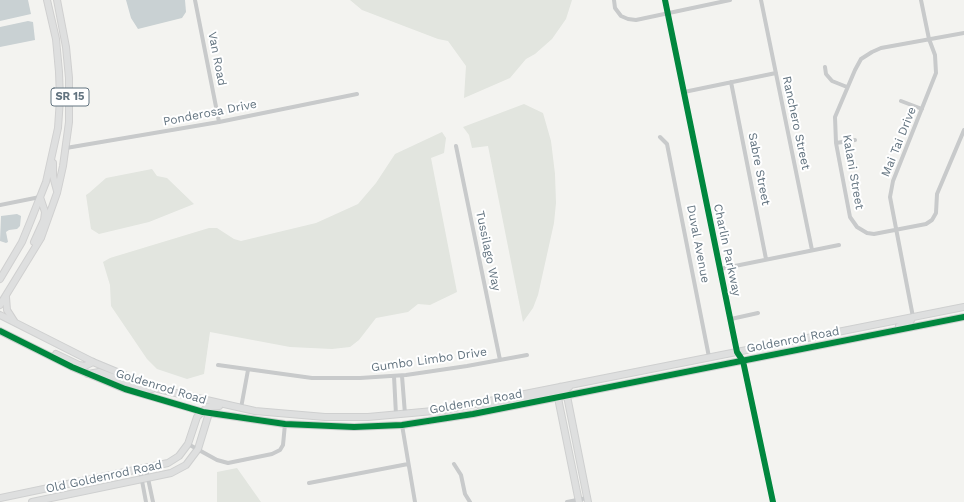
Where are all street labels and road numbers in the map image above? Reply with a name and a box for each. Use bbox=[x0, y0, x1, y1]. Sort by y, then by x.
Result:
street label: Van Road bbox=[205, 31, 229, 87]
street label: Ranchero Street bbox=[779, 75, 813, 171]
road number: SR 15 bbox=[51, 88, 89, 106]
street label: Ponderosa Drive bbox=[162, 97, 258, 129]
street label: Mai Tai Drive bbox=[878, 105, 920, 179]
street label: Sabre Street bbox=[745, 131, 773, 207]
street label: Kalani Street bbox=[839, 133, 867, 211]
street label: Charlin Parkway bbox=[710, 202, 744, 298]
street label: Duval Avenue bbox=[683, 204, 713, 284]
street label: Tussilago Way bbox=[472, 210, 504, 292]
street label: Goldenrod Road bbox=[745, 324, 841, 356]
street label: Gumbo Limbo Drive bbox=[370, 345, 488, 375]
street label: Goldenrod Road bbox=[114, 366, 208, 408]
street label: Goldenrod Road bbox=[428, 387, 524, 417]
street label: Old Goldenrod Road bbox=[45, 458, 163, 496]

